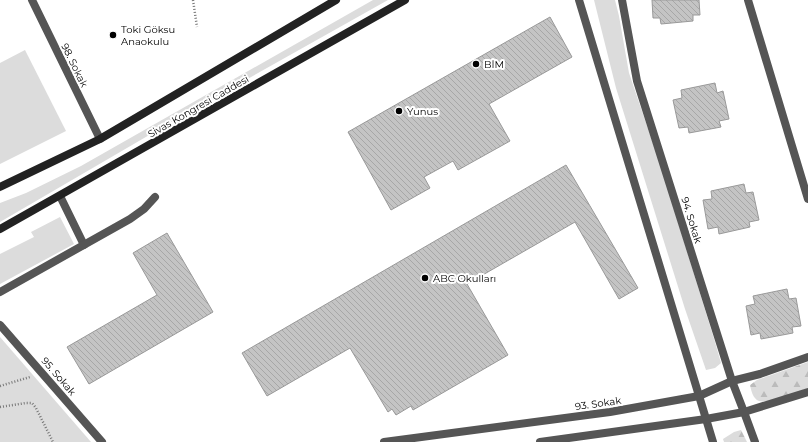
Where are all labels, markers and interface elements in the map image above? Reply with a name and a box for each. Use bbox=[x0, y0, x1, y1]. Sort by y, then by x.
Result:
place label: Toki Göksu Anaokulu bbox=[121, 23, 175, 48]
marker: Toki Göksu Anaokulu bbox=[108, 30, 118, 40]
street label: 98. Sokak bbox=[58, 41, 91, 89]
place label: BİM bbox=[484, 58, 504, 71]
marker: BİM bbox=[471, 59, 481, 69]
street label: Sivas Kongresi Caddesi bbox=[145, 72, 251, 141]
place label: Yunus bbox=[407, 105, 438, 118]
marker: Yunus bbox=[394, 106, 404, 116]
street label: 94. Sokak bbox=[678, 195, 705, 245]
place label: ABC Okulları bbox=[433, 272, 496, 285]
marker: ABC Okulları bbox=[420, 273, 430, 283]
street label: 95. Sokak bbox=[38, 354, 79, 398]
street label: 93. Sokak bbox=[574, 394, 622, 413]

